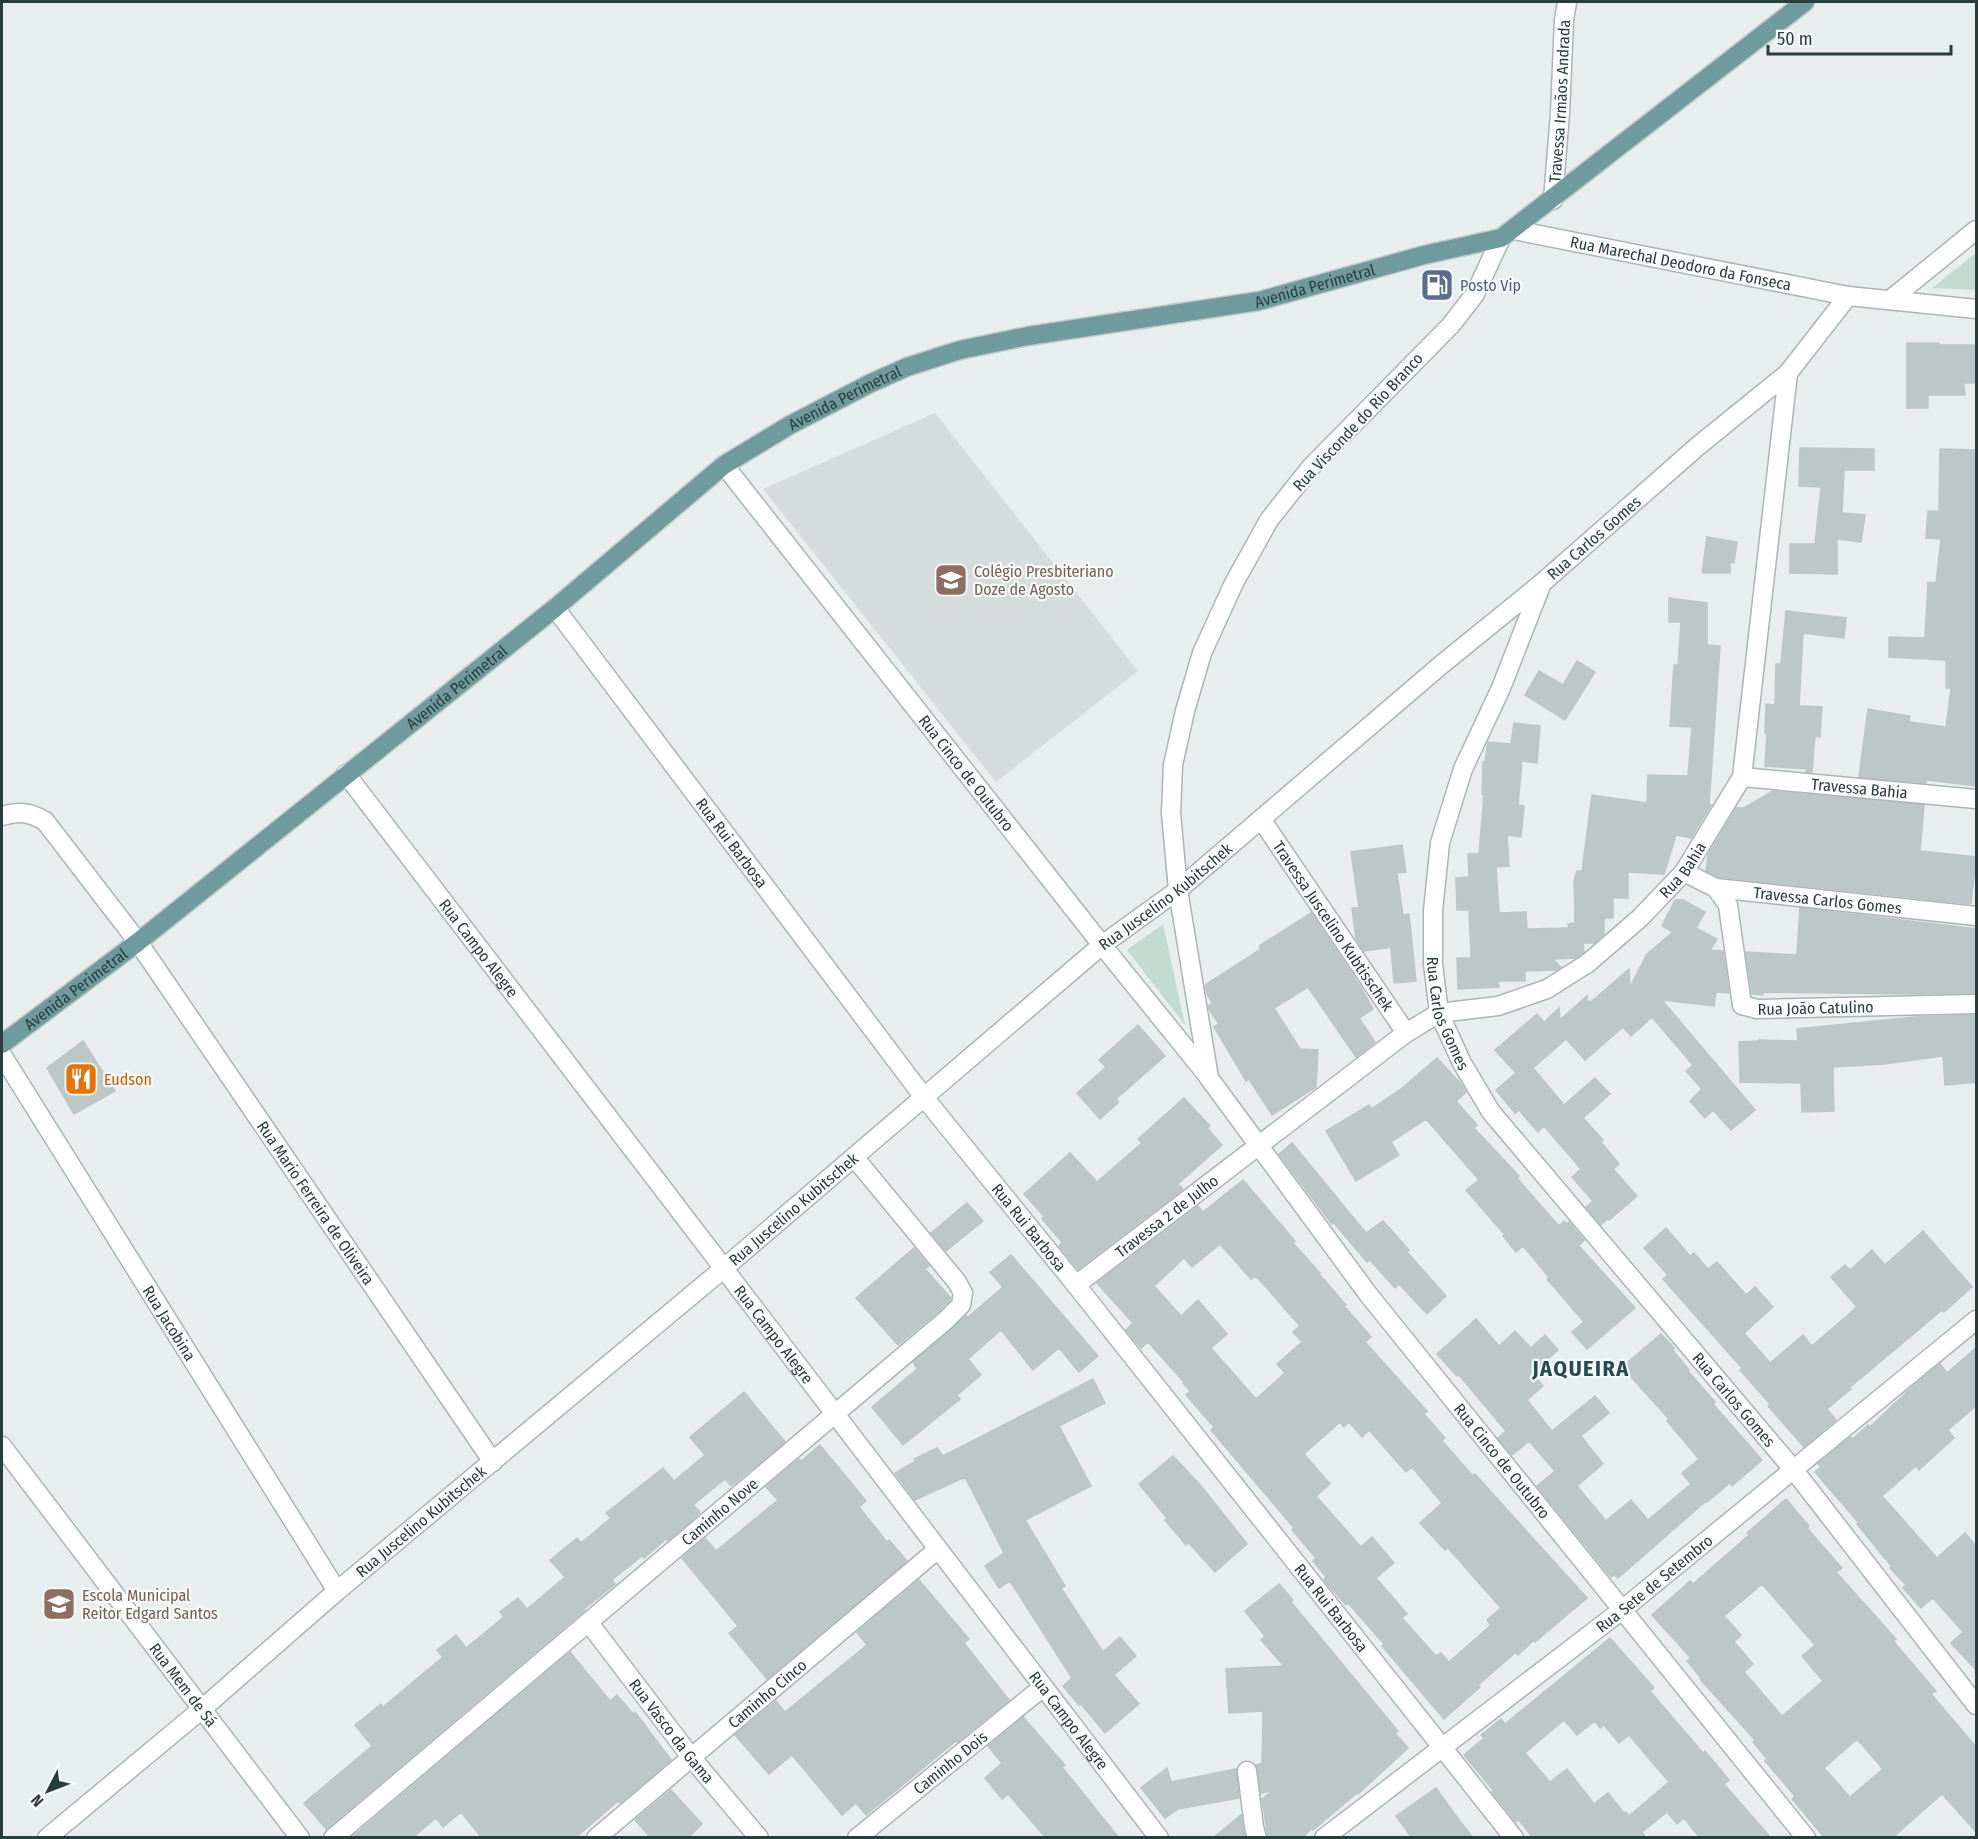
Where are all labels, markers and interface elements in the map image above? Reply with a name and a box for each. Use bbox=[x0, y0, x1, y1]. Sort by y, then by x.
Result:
scale bar bbox=[1768, 18, 1951, 56]
street label: Travessa Irmãos Andrada bbox=[1545, 19, 1574, 184]
text: 50 m bbox=[1777, 28, 1813, 50]
street label: Rua Marechal Deodoro da Fonseca bbox=[1569, 232, 1793, 294]
street label: Avenida Perimetral bbox=[1252, 260, 1377, 311]
fuel station icon: Posto Vip bbox=[1419, 267, 1455, 303]
place label: Posto Vip bbox=[1460, 276, 1521, 295]
street label: Rua Visconde do Rio Branco bbox=[1289, 349, 1427, 495]
street label: Avenida Perimetral bbox=[785, 361, 904, 434]
street label: Rua Carlos Gomes bbox=[1543, 492, 1645, 584]
school or university icon: Colégio Presbiteriano Doze de Agosto bbox=[933, 562, 969, 598]
place label: Colégio Presbiteriano Doze de Agosto bbox=[974, 562, 1114, 599]
street label: Avenida Perimetral bbox=[402, 641, 511, 733]
street label: Rua Cinco de Outubro bbox=[915, 711, 1018, 835]
street label: Travessa Bahia bbox=[1811, 774, 1909, 802]
street label: Rua Rui Barbosa bbox=[692, 794, 772, 891]
street label: Travessa Juscelino Kubtisschek bbox=[1269, 837, 1398, 1015]
street label: Rua Juscelino Kubitschek bbox=[1095, 838, 1236, 954]
street label: Rua Bahia bbox=[1655, 838, 1710, 902]
street label: Travessa Carlos Gomes bbox=[1753, 883, 1903, 917]
street label: Rua Campo Alegre bbox=[435, 895, 523, 1001]
street label: Avenida Perimetral bbox=[20, 944, 131, 1034]
street label: Rua Carlos Gomes bbox=[1424, 957, 1474, 1073]
street label: Rua João Catulino bbox=[1757, 997, 1874, 1018]
restaurant icon: Eudson bbox=[63, 1061, 99, 1097]
place label: Eudson bbox=[104, 1070, 152, 1089]
street label: Rua Mario Ferreira de Oliveira bbox=[253, 1117, 379, 1288]
street label: Rua Juscelino Kubitschek bbox=[725, 1148, 862, 1269]
street label: Travessa 2 de Julho bbox=[1111, 1170, 1222, 1261]
street label: Rua Rui Barbosa bbox=[988, 1179, 1070, 1275]
street label: Rua Campo Alegre bbox=[730, 1281, 818, 1387]
street label: Rua Jacobina bbox=[139, 1282, 200, 1364]
street label: Rua Carlos Gomes bbox=[1689, 1348, 1780, 1451]
district label: JAQUEIRA bbox=[1531, 1355, 1630, 1382]
street label: Rua Cinco de Outubro bbox=[1450, 1399, 1554, 1522]
street label: Rua Juscelino Kubitschek bbox=[352, 1461, 490, 1581]
street label: Caminho Nove bbox=[677, 1474, 762, 1549]
street label: Rua Sete de Setembro bbox=[1592, 1530, 1716, 1636]
street label: Rua Rui Barbosa bbox=[1291, 1560, 1372, 1656]
school or university icon: Escola Municipal Reitor Edgard Santos bbox=[41, 1586, 77, 1622]
place label: Escola Municipal Reitor Edgard Santos bbox=[82, 1586, 218, 1623]
street label: Rua Mem de Sá bbox=[146, 1639, 222, 1731]
street label: Caminho Cinco bbox=[724, 1655, 810, 1732]
street label: Rua Campo Alegre bbox=[1026, 1667, 1113, 1773]
street label: Rua Vasco da Gama bbox=[625, 1675, 718, 1787]
street label: Caminho Dois bbox=[909, 1727, 991, 1798]
north arrow bbox=[18, 1761, 78, 1821]
text: N bbox=[27, 1791, 47, 1811]

